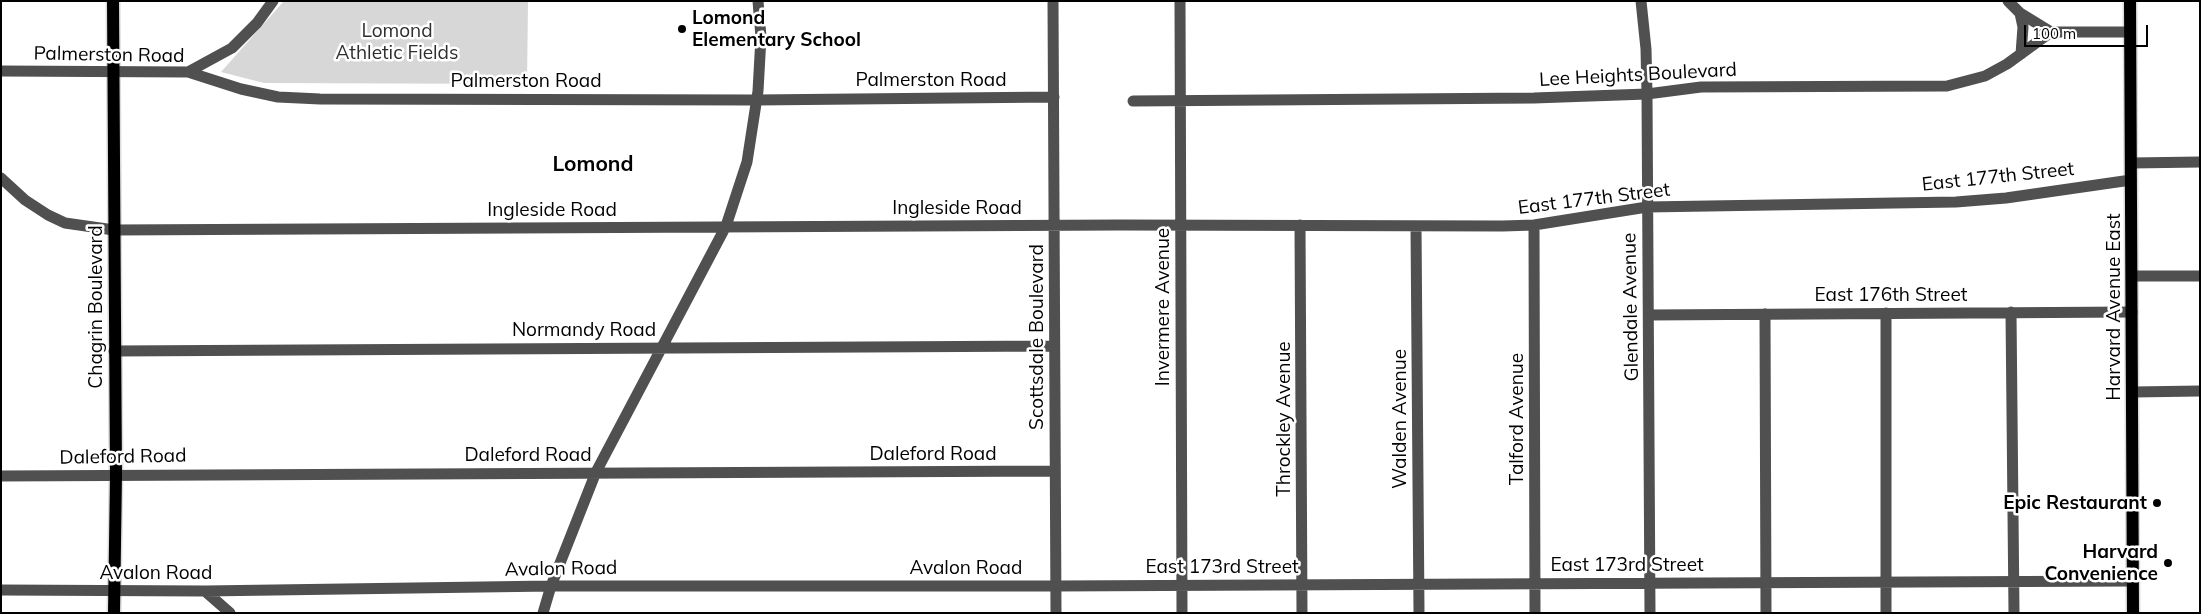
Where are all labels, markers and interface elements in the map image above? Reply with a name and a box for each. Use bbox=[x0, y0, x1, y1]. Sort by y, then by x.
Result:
place label: Lomond Elementary School bbox=[692, 7, 861, 51]
scale bar bbox=[2026, 15, 2150, 47]
park label: Lomond Athletic Fields bbox=[336, 20, 458, 64]
marker: Lomond Elementary School bbox=[676, 23, 688, 35]
text: 100 m bbox=[2032, 24, 2076, 43]
street label: Palmerston Road bbox=[33, 42, 185, 68]
street label: Lee Heights Boulevard bbox=[1539, 58, 1737, 92]
street label: Palmerston Road bbox=[855, 69, 1007, 91]
street label: Palmerston Road bbox=[450, 70, 602, 92]
district label: Lomond bbox=[552, 152, 634, 178]
street label: East 177th Street bbox=[1921, 158, 2075, 196]
street label: East 177th Street bbox=[1517, 178, 1671, 220]
street label: Ingleside Road bbox=[892, 197, 1022, 219]
street label: Ingleside Road bbox=[487, 199, 617, 221]
street label: Harvard Avenue East bbox=[2103, 213, 2125, 401]
street label: Chagrin Boulevard bbox=[85, 225, 107, 389]
street label: Invermere Avenue bbox=[1152, 228, 1174, 386]
street label: Glendale Avenue bbox=[1618, 232, 1644, 382]
street label: Scottsdale Boulevard bbox=[1026, 244, 1048, 430]
street label: East 176th Street bbox=[1815, 284, 1967, 306]
street label: Normandy Road bbox=[512, 319, 656, 341]
street label: Throckley Avenue bbox=[1273, 341, 1295, 497]
street label: Walden Avenue bbox=[1389, 349, 1411, 489]
street label: Talford Avenue bbox=[1506, 353, 1528, 485]
street label: Daleford Road bbox=[869, 443, 997, 465]
street label: Daleford Road bbox=[59, 444, 187, 470]
street label: Daleford Road bbox=[464, 444, 592, 466]
place label: Epic Restaurant bbox=[2003, 492, 2147, 514]
marker: Epic Restaurant bbox=[2151, 497, 2163, 509]
place label: Harvard Convenience bbox=[2044, 541, 2158, 585]
street label: East 173rd Street bbox=[1550, 554, 1704, 576]
street label: East 173rd Street bbox=[1145, 556, 1299, 578]
street label: Avalon Road bbox=[504, 557, 618, 581]
street label: Avalon Road bbox=[910, 557, 1022, 579]
marker: Harvard Convenience bbox=[2162, 557, 2174, 569]
street label: Avalon Road bbox=[100, 562, 212, 584]

